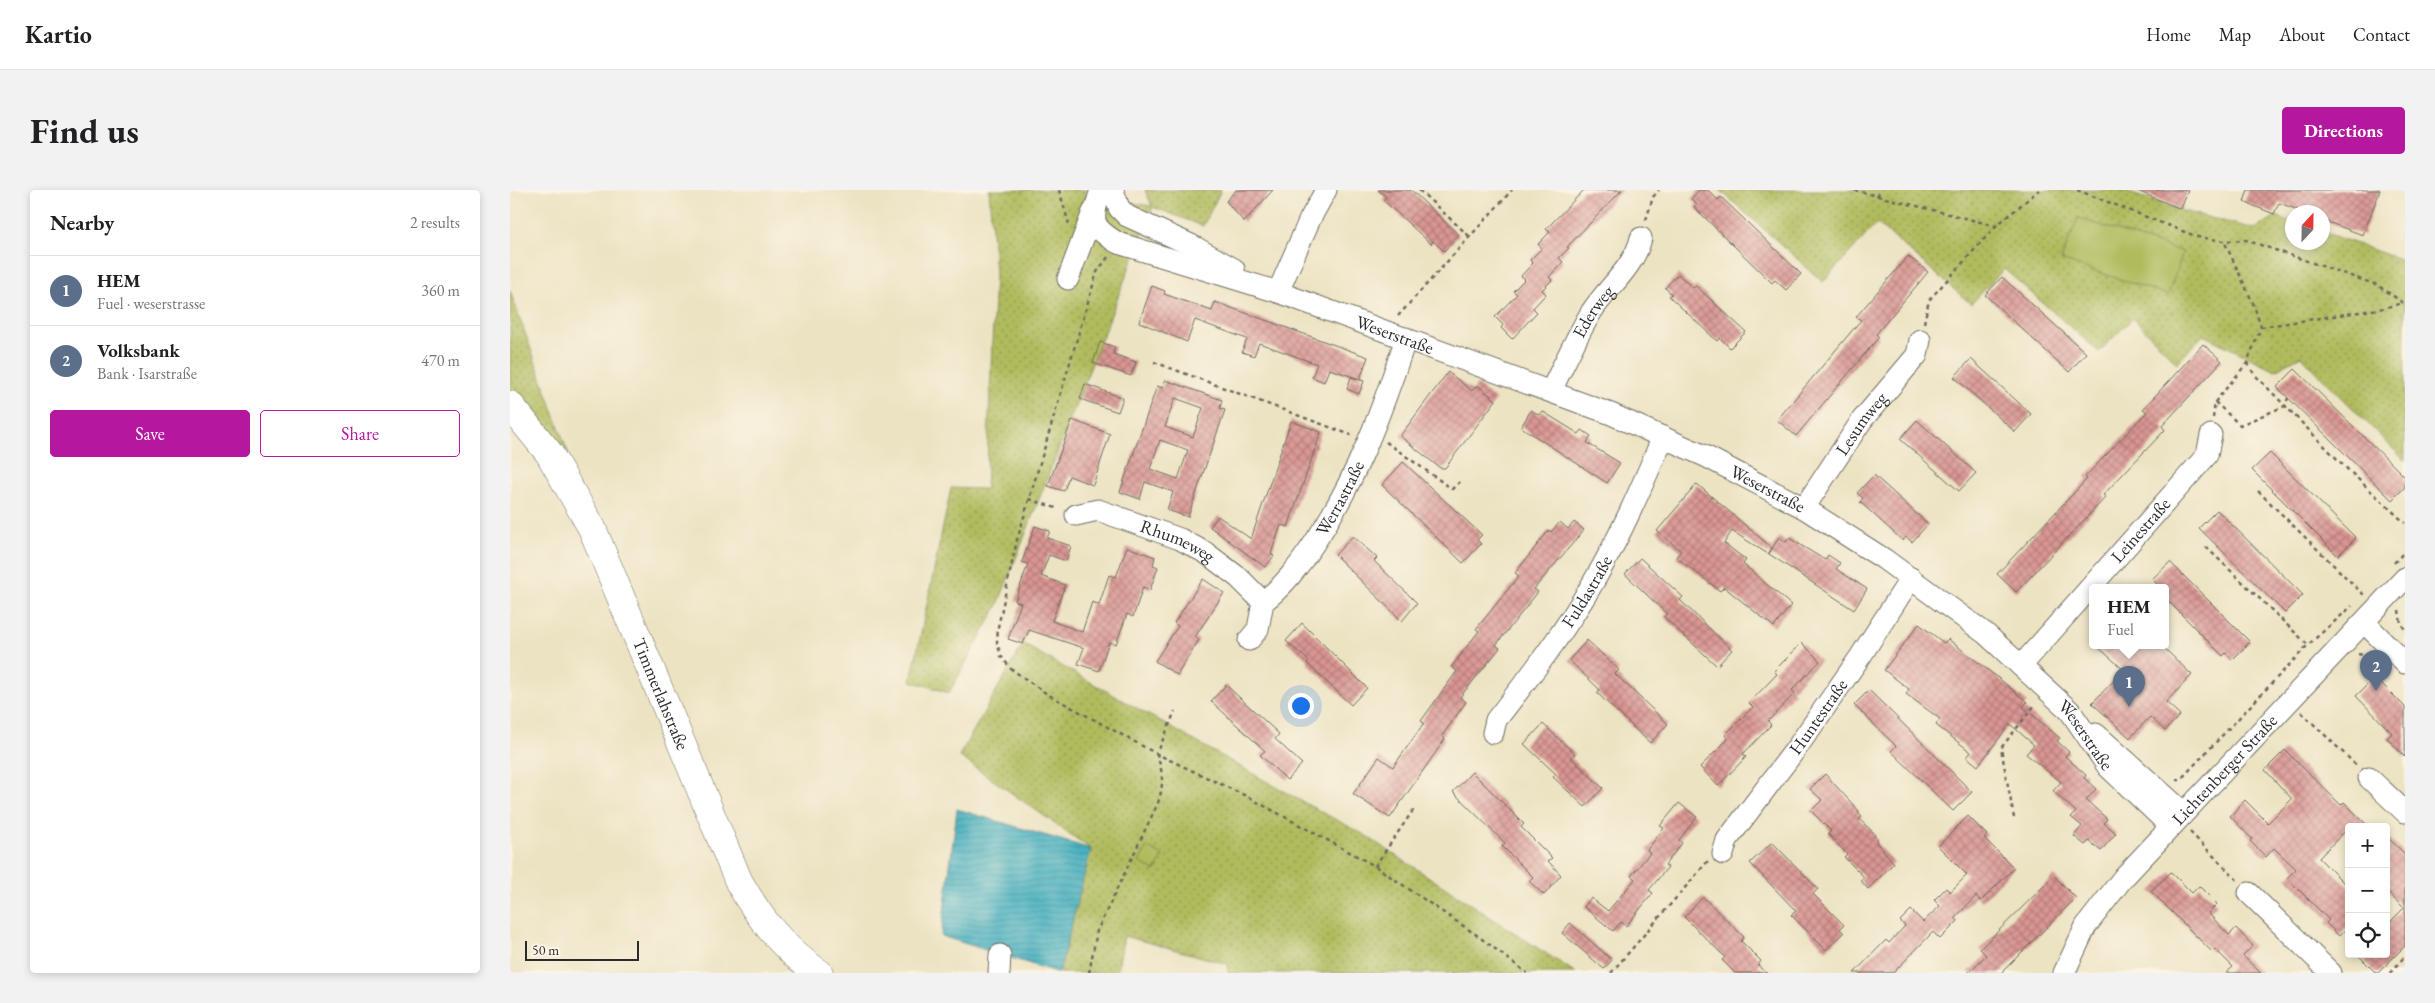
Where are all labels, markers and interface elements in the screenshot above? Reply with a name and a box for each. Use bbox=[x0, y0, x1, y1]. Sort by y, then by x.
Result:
text: Kartio bbox=[25, 19, 92, 50]
text: Home bbox=[2146, 23, 2191, 46]
text: Map bbox=[2219, 23, 2251, 46]
text: About bbox=[2279, 23, 2325, 46]
text: Contact bbox=[2353, 23, 2410, 46]
button: Directions bbox=[2282, 107, 2405, 154]
text: Find us bbox=[30, 108, 139, 153]
north arrow bbox=[2285, 205, 2330, 250]
text: Nearby bbox=[50, 209, 114, 236]
text: 2 results bbox=[410, 212, 460, 233]
text: HEM bbox=[97, 268, 141, 293]
text: 1 bbox=[62, 280, 70, 301]
text: 360 m bbox=[421, 280, 460, 301]
street label: Ederweg bbox=[1567, 280, 1619, 342]
text: Fuel · weserstrasse bbox=[97, 293, 205, 314]
street label: Weserstraße bbox=[1353, 310, 1437, 359]
text: Volksbank bbox=[97, 338, 180, 363]
text: 2 bbox=[62, 350, 70, 371]
text: 470 m bbox=[421, 350, 460, 371]
text: Bank · Isarstraße bbox=[97, 363, 197, 384]
street label: Lesumweg bbox=[1830, 387, 1892, 459]
button: Save bbox=[50, 410, 250, 457]
button: Share bbox=[260, 410, 460, 457]
street label: Werrastraße bbox=[1310, 457, 1369, 540]
street label: Weserstraße bbox=[1726, 459, 1809, 518]
street label: Leinestraße bbox=[2105, 493, 2175, 567]
street label: Rhumeweg bbox=[1137, 514, 1220, 567]
street label: Fuldastraße bbox=[1556, 551, 1617, 632]
popup bbox=[2089, 584, 2169, 649]
text: HEM bbox=[2107, 594, 2151, 619]
text: Fuel bbox=[2107, 619, 2134, 640]
street label: Timmerlahstraße bbox=[628, 634, 695, 753]
pin: 2 bbox=[2360, 650, 2392, 691]
pin: 1 bbox=[2113, 666, 2145, 707]
street label: Huntestraße bbox=[1784, 674, 1852, 759]
your location bbox=[1288, 693, 1314, 719]
street label: Weserstraße bbox=[2054, 694, 2119, 774]
street label: Lichtenberger Straße bbox=[2167, 709, 2282, 830]
map controls bbox=[2345, 823, 2390, 958]
button: + bbox=[2345, 823, 2390, 868]
button: − bbox=[2345, 868, 2390, 913]
button: locate bbox=[2345, 913, 2390, 958]
scale bar bbox=[525, 938, 639, 961]
text: 50 m bbox=[532, 941, 559, 959]

